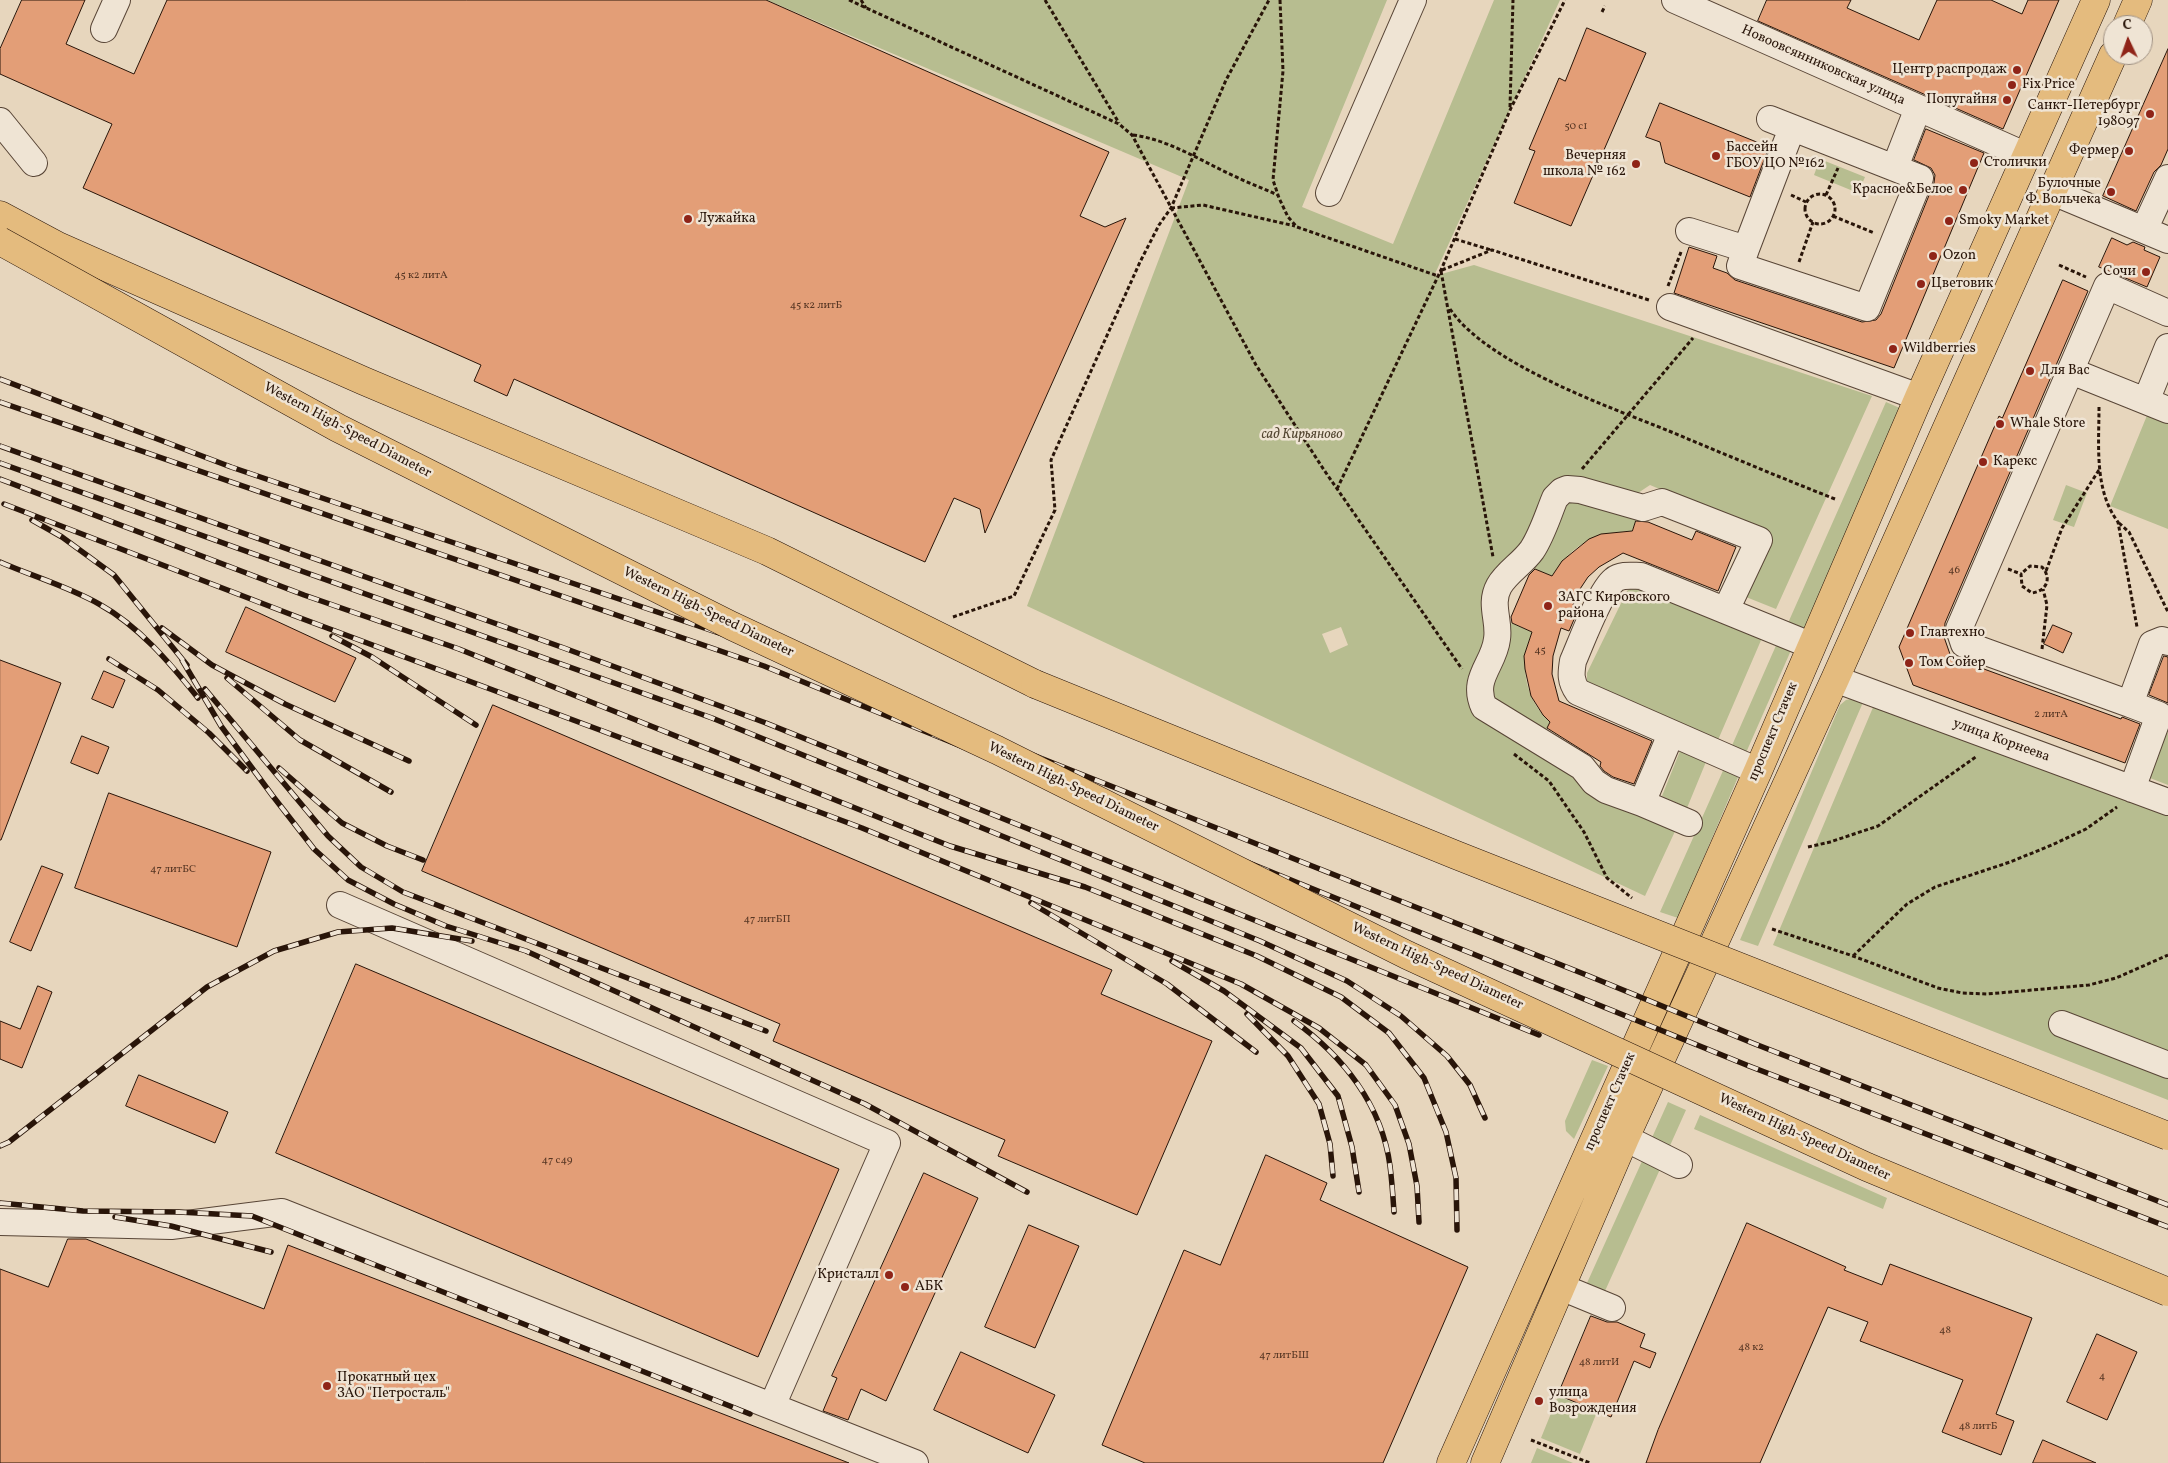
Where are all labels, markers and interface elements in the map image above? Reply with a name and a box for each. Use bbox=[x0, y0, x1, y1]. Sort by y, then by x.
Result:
north arrow bbox=[2103, 15, 2153, 65]
text: С bbox=[2122, 16, 2132, 35]
street label: Новоовсянниковская улица bbox=[1738, 22, 1908, 110]
place label: Центр распродаж bbox=[1892, 62, 2007, 78]
marker: Центр распродаж bbox=[2011, 64, 2023, 76]
place label: Fix Price bbox=[2022, 77, 2075, 93]
marker: Fix Price bbox=[2006, 79, 2018, 91]
place label: Попугайня bbox=[1926, 92, 1997, 108]
marker: Попугайня bbox=[2001, 94, 2013, 106]
place label: Санкт-Петербург 198097 bbox=[2028, 98, 2140, 130]
marker: Санкт-Петербург 198097 bbox=[2144, 108, 2156, 120]
house number: 50 с1 bbox=[1564, 120, 1588, 134]
place label: Бассейн ГБОУ ЦО №162 bbox=[1726, 140, 1825, 172]
place label: Фермер bbox=[2069, 143, 2119, 159]
marker: Фермер bbox=[2123, 145, 2135, 157]
place label: Вечерняя школа № 162 bbox=[1543, 148, 1626, 180]
marker: Бассейн ГБОУ ЦО №162 bbox=[1710, 150, 1722, 162]
place label: Столички bbox=[1984, 155, 2047, 171]
marker: Столички bbox=[1968, 157, 1980, 169]
marker: Вечерняя школа № 162 bbox=[1630, 158, 1642, 170]
place label: Булочные Ф. Вольчека bbox=[2025, 176, 2101, 208]
place label: Красное&Белое bbox=[1852, 182, 1953, 198]
marker: Красное&Белое bbox=[1957, 184, 1969, 196]
marker: Булочные Ф. Вольчека bbox=[2105, 186, 2117, 198]
place label: Лужайка bbox=[698, 211, 756, 227]
marker: Лужайка bbox=[682, 213, 694, 225]
place label: Smoky Market bbox=[1959, 213, 2049, 229]
marker: Smoky Market bbox=[1943, 215, 1955, 227]
place label: Ozon bbox=[1943, 248, 1976, 264]
marker: Ozon bbox=[1927, 250, 1939, 262]
place label: Сочи bbox=[2103, 264, 2136, 280]
marker: Сочи bbox=[2140, 266, 2152, 278]
house number: 45 к2 литА bbox=[394, 269, 448, 283]
place label: Цветовик bbox=[1931, 276, 1993, 292]
marker: Цветовик bbox=[1915, 278, 1927, 290]
house number: 45 к2 литБ bbox=[790, 299, 842, 313]
place label: Wildberries bbox=[1903, 341, 1976, 357]
marker: Wildberries bbox=[1887, 343, 1899, 355]
place label: Для Вас bbox=[2040, 363, 2090, 379]
marker: Для Вас bbox=[2024, 365, 2036, 377]
street label: Western High-Speed Diameter bbox=[260, 380, 434, 482]
place label: Whale Store bbox=[2010, 416, 2085, 432]
marker: Whale Store bbox=[1994, 418, 2006, 430]
park label: сад Кирьяново bbox=[1261, 427, 1343, 443]
place label: Карекс bbox=[1993, 454, 2037, 470]
marker: Карекс bbox=[1977, 456, 1989, 468]
street label: Western High-Speed Diameter bbox=[620, 564, 796, 662]
house number: 46 bbox=[1948, 564, 1960, 578]
place label: ЗАГС Кировского района bbox=[1558, 590, 1670, 622]
marker: ЗАГС Кировского района bbox=[1542, 600, 1554, 612]
place label: Главтехно bbox=[1920, 625, 1985, 641]
marker: Главтехно bbox=[1904, 627, 1916, 639]
house number: 45 bbox=[1534, 644, 1546, 658]
place label: Том Сойер bbox=[1919, 655, 1986, 671]
marker: Том Сойер bbox=[1903, 657, 1915, 669]
street label: проспект Стачек bbox=[1746, 680, 1802, 784]
house number: 2 литА bbox=[2034, 708, 2068, 722]
street label: улица Корнеева bbox=[1950, 716, 2052, 766]
street label: Western High-Speed Diameter bbox=[985, 739, 1161, 837]
house number: 47 литБС bbox=[150, 863, 196, 877]
house number: 47 литБП bbox=[743, 913, 791, 927]
street label: Western High-Speed Diameter bbox=[1348, 920, 1526, 1014]
street label: проспект Стачек bbox=[1582, 1050, 1640, 1154]
street label: Western High-Speed Diameter bbox=[1715, 1091, 1893, 1185]
house number: 47 с49 bbox=[542, 1154, 572, 1168]
place label: Кристалл bbox=[817, 1267, 879, 1283]
marker: Кристалл bbox=[883, 1269, 895, 1281]
place label: АБК bbox=[915, 1279, 943, 1295]
marker: АБК bbox=[899, 1281, 911, 1293]
house number: 48 bbox=[1939, 1324, 1951, 1338]
house number: 48 к2 bbox=[1738, 1341, 1764, 1355]
house number: 47 литБШ bbox=[1259, 1349, 1309, 1363]
house number: 48 литИ bbox=[1579, 1356, 1619, 1370]
place label: Прокатный цех ЗАО "Петросталь" bbox=[337, 1370, 450, 1402]
house number: 4 bbox=[2099, 1370, 2105, 1384]
marker: Прокатный цех ЗАО "Петросталь" bbox=[321, 1380, 333, 1392]
place label: улица Возрождения bbox=[1549, 1385, 1636, 1418]
marker: улица Возрождения bbox=[1533, 1395, 1545, 1407]
house number: 48 литБ bbox=[1958, 1420, 1998, 1434]

